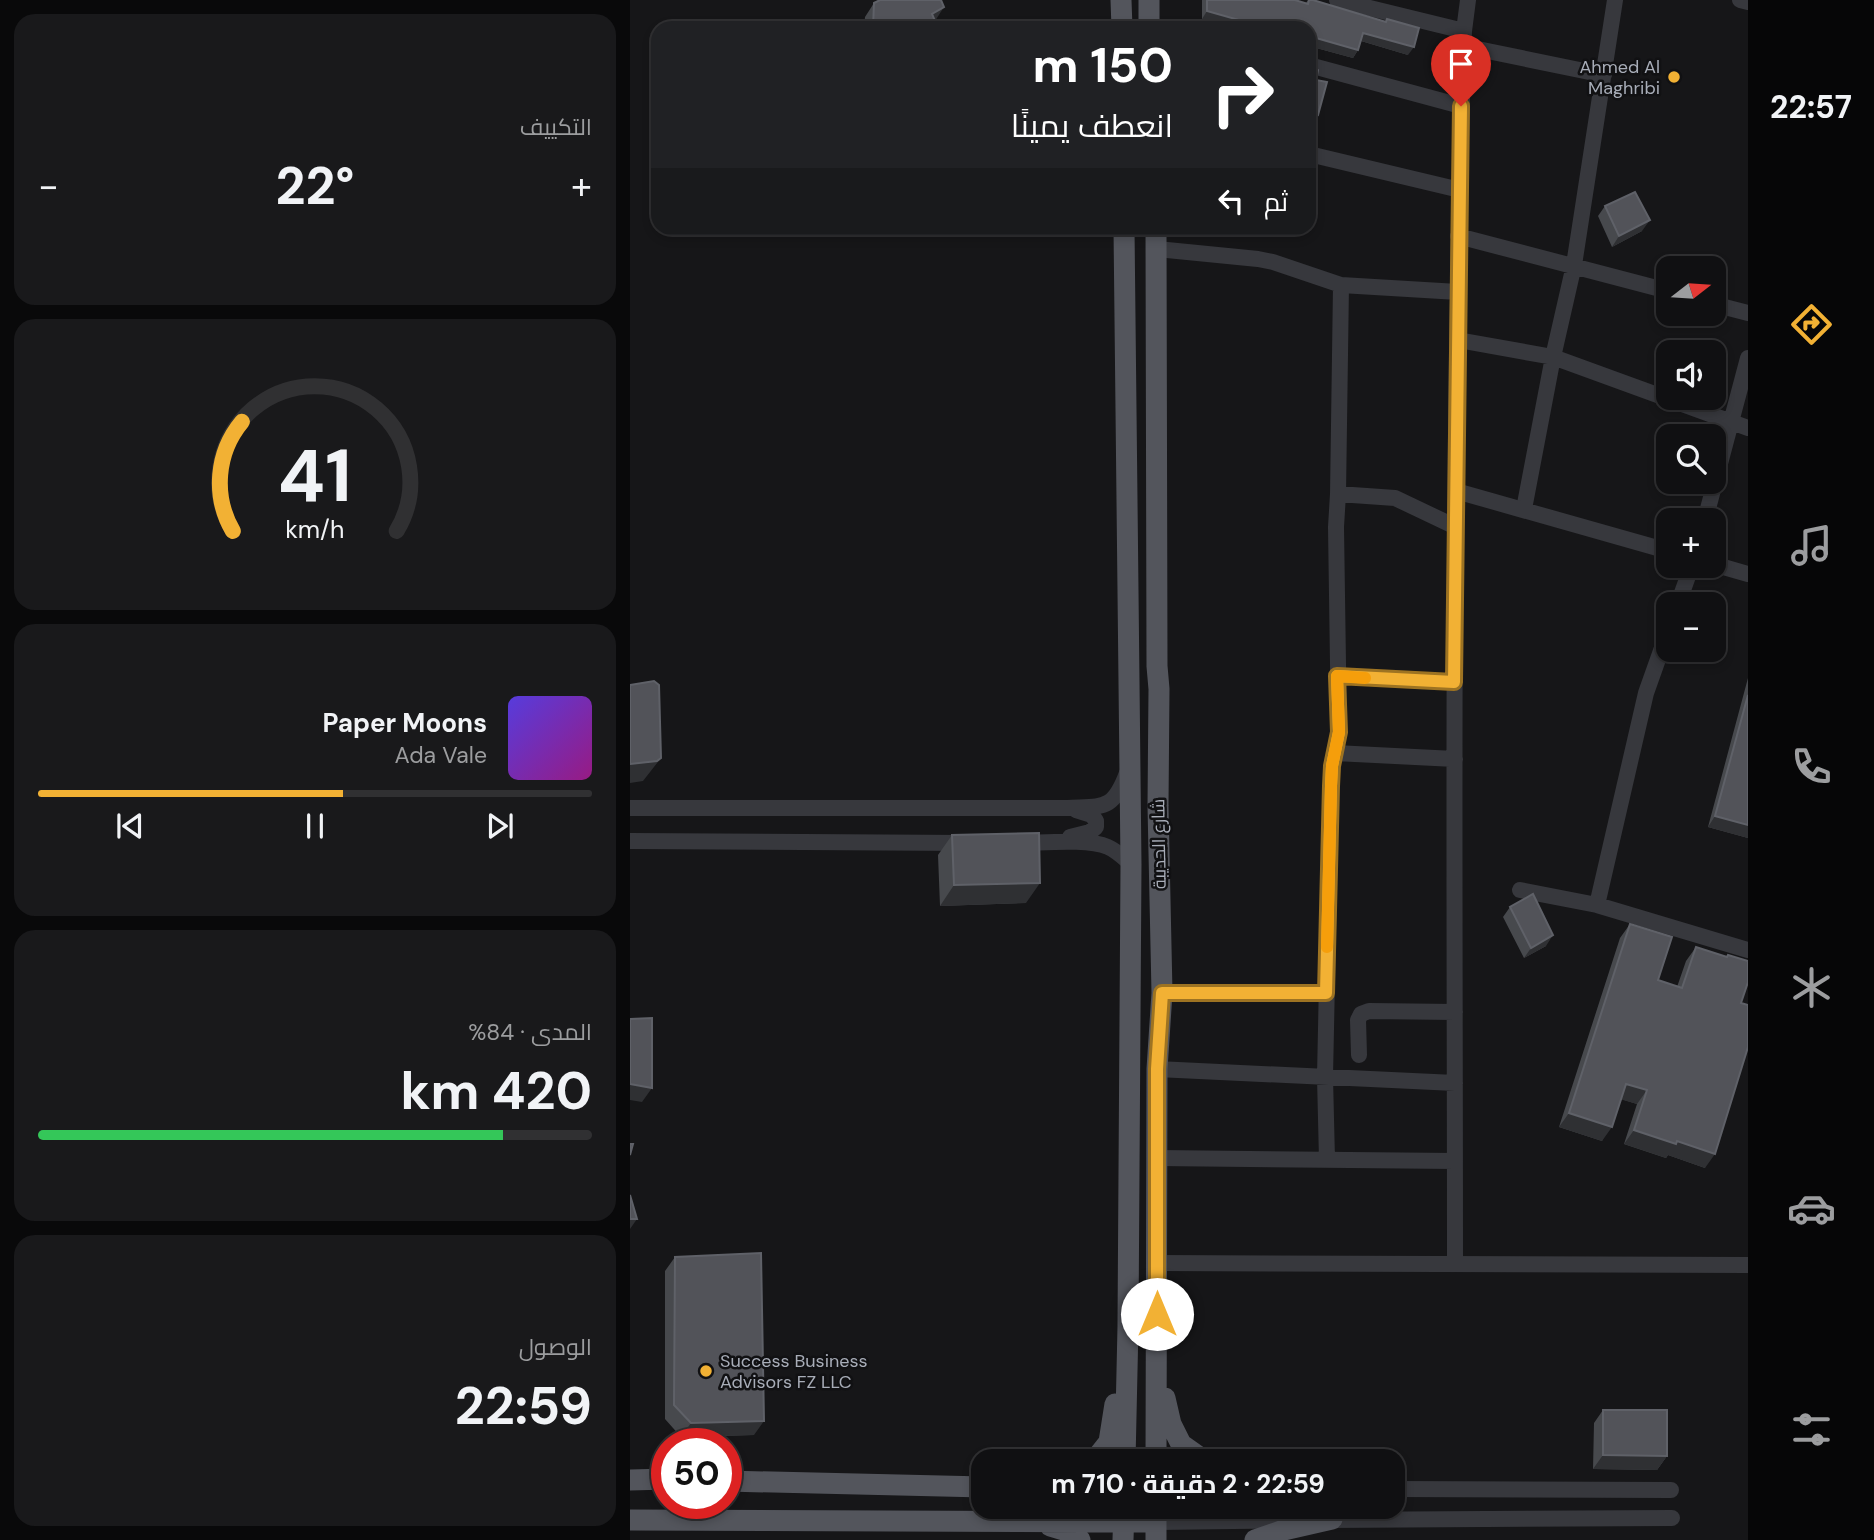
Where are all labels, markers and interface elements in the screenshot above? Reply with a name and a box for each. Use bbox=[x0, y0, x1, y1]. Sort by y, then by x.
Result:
text: 150 m bbox=[1033, 33, 1173, 97]
pin bbox=[1431, 34, 1491, 106]
icon: arrive bbox=[1442, 45, 1480, 83]
icon: right bbox=[1197, 49, 1288, 140]
place label: Ahmed Al Maghribi bbox=[1579, 55, 1660, 100]
marker: Ahmed Al Maghribi bbox=[1666, 69, 1682, 85]
text: 22:57 bbox=[1770, 86, 1852, 128]
text: انعطف يمينًا bbox=[1011, 105, 1173, 147]
text: التكييف bbox=[520, 112, 592, 142]
text: 22° bbox=[276, 152, 354, 220]
text: − bbox=[38, 161, 59, 211]
text: + bbox=[571, 161, 592, 211]
icon: left bbox=[1212, 182, 1250, 220]
text: ثم bbox=[1264, 185, 1288, 219]
north arrow bbox=[1656, 256, 1726, 326]
map controls bbox=[1656, 256, 1726, 662]
icon: directions bbox=[1787, 300, 1836, 349]
button: sound bbox=[1656, 340, 1726, 410]
button: search bbox=[1656, 424, 1726, 494]
text: 41 bbox=[278, 429, 352, 524]
button: + bbox=[1656, 508, 1726, 578]
text: km/h bbox=[285, 513, 345, 546]
icon: music bbox=[1787, 521, 1836, 570]
button: − bbox=[1656, 592, 1726, 662]
text: Paper Moons bbox=[323, 706, 487, 740]
text: Ada Vale bbox=[394, 740, 487, 770]
icon: phone bbox=[1787, 742, 1836, 791]
street label: شارع الحديبة bbox=[1146, 799, 1172, 889]
icon: previous bbox=[111, 807, 149, 845]
icon: pause bbox=[296, 807, 334, 845]
icon: next bbox=[481, 807, 519, 845]
icon: climate bbox=[1787, 963, 1836, 1012]
text: المدى · 84% bbox=[468, 1017, 592, 1047]
text: 420 km bbox=[401, 1057, 592, 1125]
icon: car bbox=[1787, 1184, 1836, 1233]
position arrow bbox=[1120, 1277, 1194, 1351]
text: الوصول bbox=[519, 1332, 592, 1362]
place label: Success Business Advisors FZ LLC bbox=[720, 1349, 868, 1394]
marker: Success Business Advisors FZ LLC bbox=[698, 1363, 714, 1379]
text: 22:59 bbox=[455, 1372, 592, 1440]
icon: filters bbox=[1787, 1405, 1836, 1454]
speed limit sign: 50 bbox=[651, 1428, 742, 1519]
text: 22:59 · 2 دقيقة · 710 m bbox=[1051, 1467, 1325, 1501]

